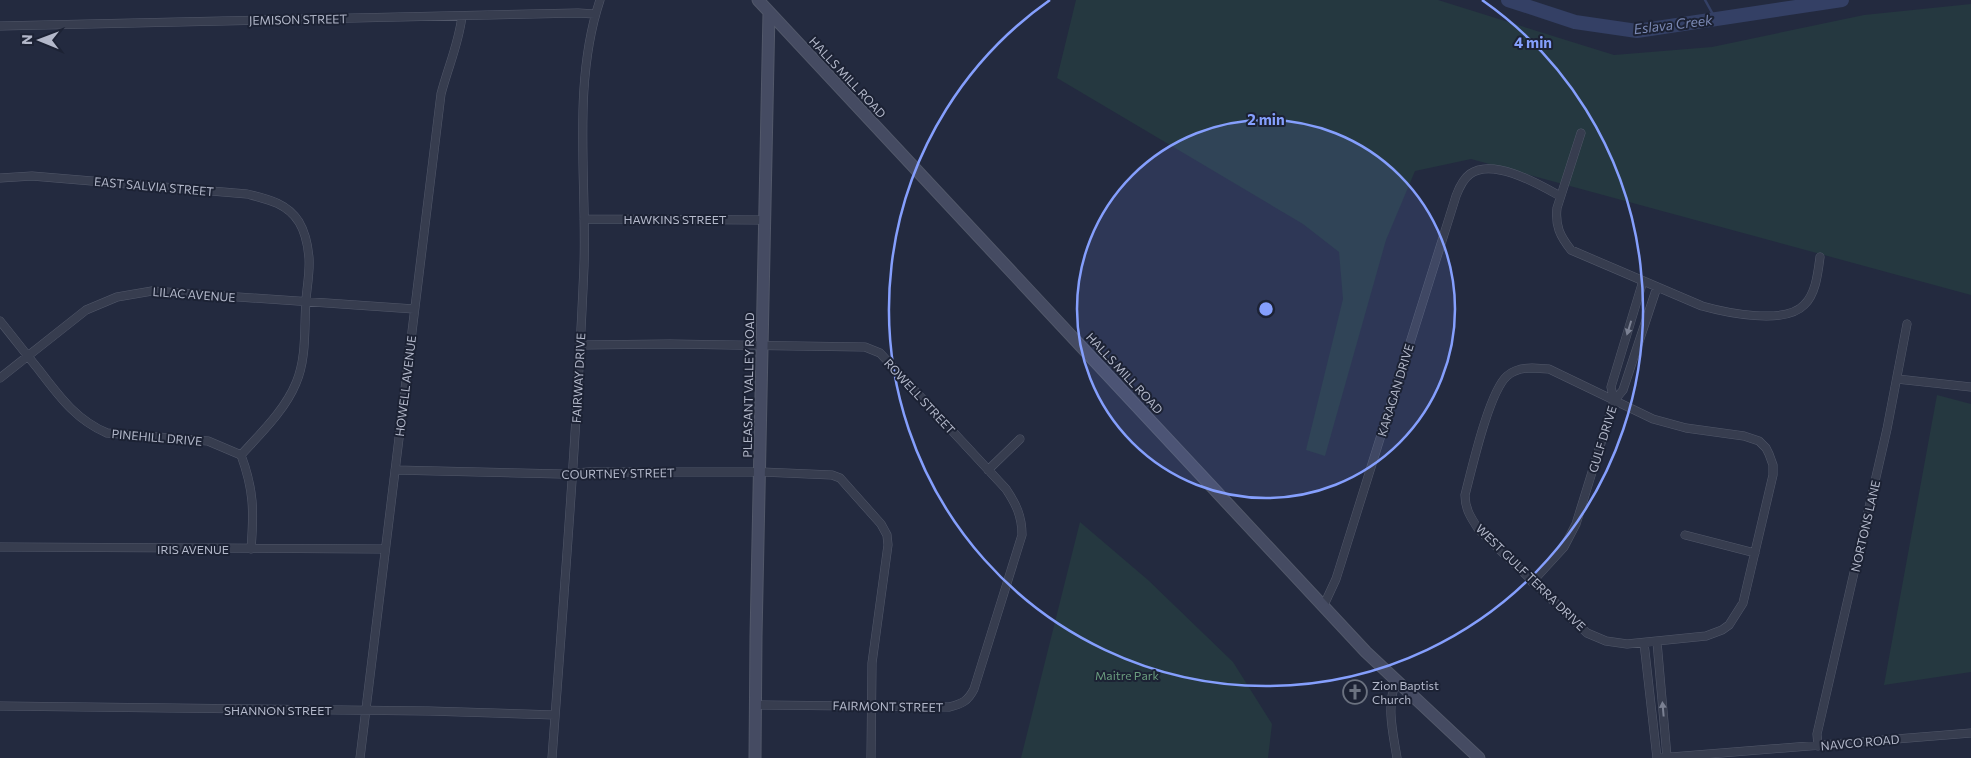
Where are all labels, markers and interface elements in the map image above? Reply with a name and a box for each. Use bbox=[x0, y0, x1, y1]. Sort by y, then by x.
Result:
street label: JEMISON STREET bbox=[249, 11, 348, 28]
water label: Eslava Creek bbox=[1632, 11, 1714, 37]
north arrow bbox=[15, 15, 65, 65]
text: 4 min bbox=[1514, 33, 1552, 51]
text: N bbox=[18, 34, 35, 45]
street label: HALLS MILL ROAD bbox=[807, 34, 889, 121]
text: 2 min bbox=[1247, 110, 1285, 128]
street label: EAST SALVIA STREET bbox=[94, 174, 215, 198]
street label: HAWKINS STREET bbox=[624, 212, 727, 226]
street label: LILAC AVENUE bbox=[152, 284, 236, 304]
centre of rings bbox=[1257, 300, 1275, 318]
street label: PLEASANT VALLEY ROAD bbox=[740, 312, 756, 458]
one-way arrow bbox=[1624, 320, 1632, 335]
street label: HALLS MILL ROAD bbox=[1084, 330, 1166, 417]
street label: FAIRWAY DRIVE bbox=[569, 333, 587, 423]
street label: HOWELL AVENUE bbox=[392, 335, 418, 437]
street label: KARAGAN DRIVE bbox=[1374, 342, 1416, 438]
street label: ROWELL STREET bbox=[882, 356, 959, 437]
street label: GULF DRIVE bbox=[1585, 404, 1619, 474]
street label: PINEHILL DRIVE bbox=[111, 426, 203, 448]
street label: COURTNEY STREET bbox=[561, 465, 675, 481]
street label: NORTONS LANE bbox=[1848, 479, 1882, 573]
street label: WEST GULF TERRA DRIVE bbox=[1473, 521, 1589, 633]
street label: IRIS AVENUE bbox=[157, 542, 229, 556]
park label: Maitre Park bbox=[1095, 668, 1159, 682]
place label: Zion Baptist Church bbox=[1372, 678, 1439, 706]
church icon: Zion Baptist Church bbox=[1342, 679, 1368, 705]
street label: FAIRMONT STREET bbox=[833, 698, 944, 714]
one-way arrow bbox=[1658, 701, 1666, 717]
street label: SHANNON STREET bbox=[224, 703, 332, 717]
street label: NAVCO ROAD bbox=[1820, 732, 1900, 752]

